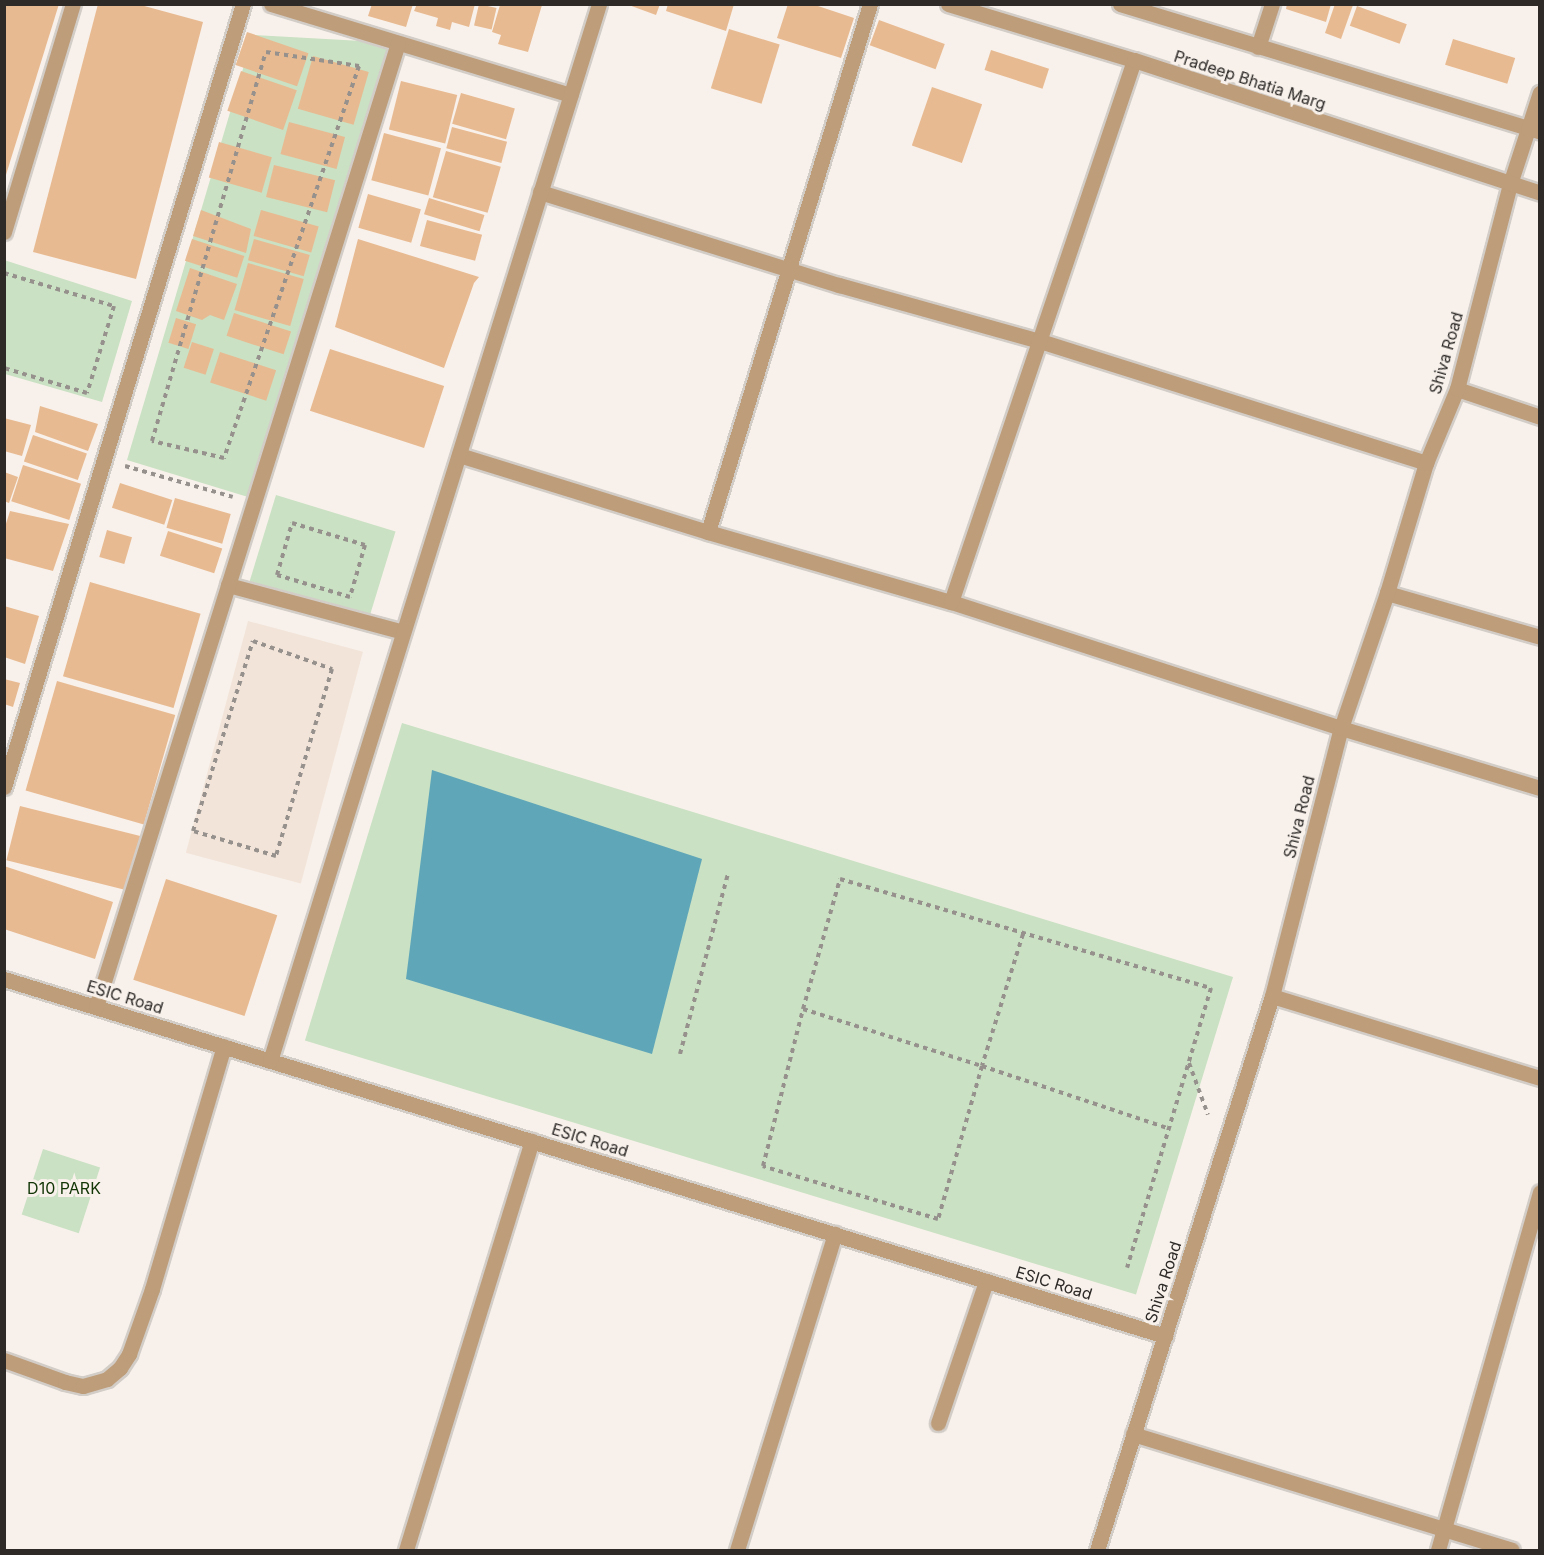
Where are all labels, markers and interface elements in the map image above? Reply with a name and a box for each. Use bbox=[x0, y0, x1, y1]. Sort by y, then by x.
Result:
street label: Pradeep Bhatia Marg bbox=[1172, 46, 1328, 114]
street label: Shiva Road bbox=[1425, 310, 1467, 396]
street label: Shiva Road bbox=[1279, 774, 1319, 860]
street label: ESIC Road bbox=[84, 976, 166, 1018]
street label: ESIC Road bbox=[549, 1119, 631, 1161]
park label: D10 PARK bbox=[27, 1178, 101, 1198]
street label: Shiva Road bbox=[1141, 1239, 1185, 1325]
street label: ESIC Road bbox=[1013, 1262, 1095, 1304]

